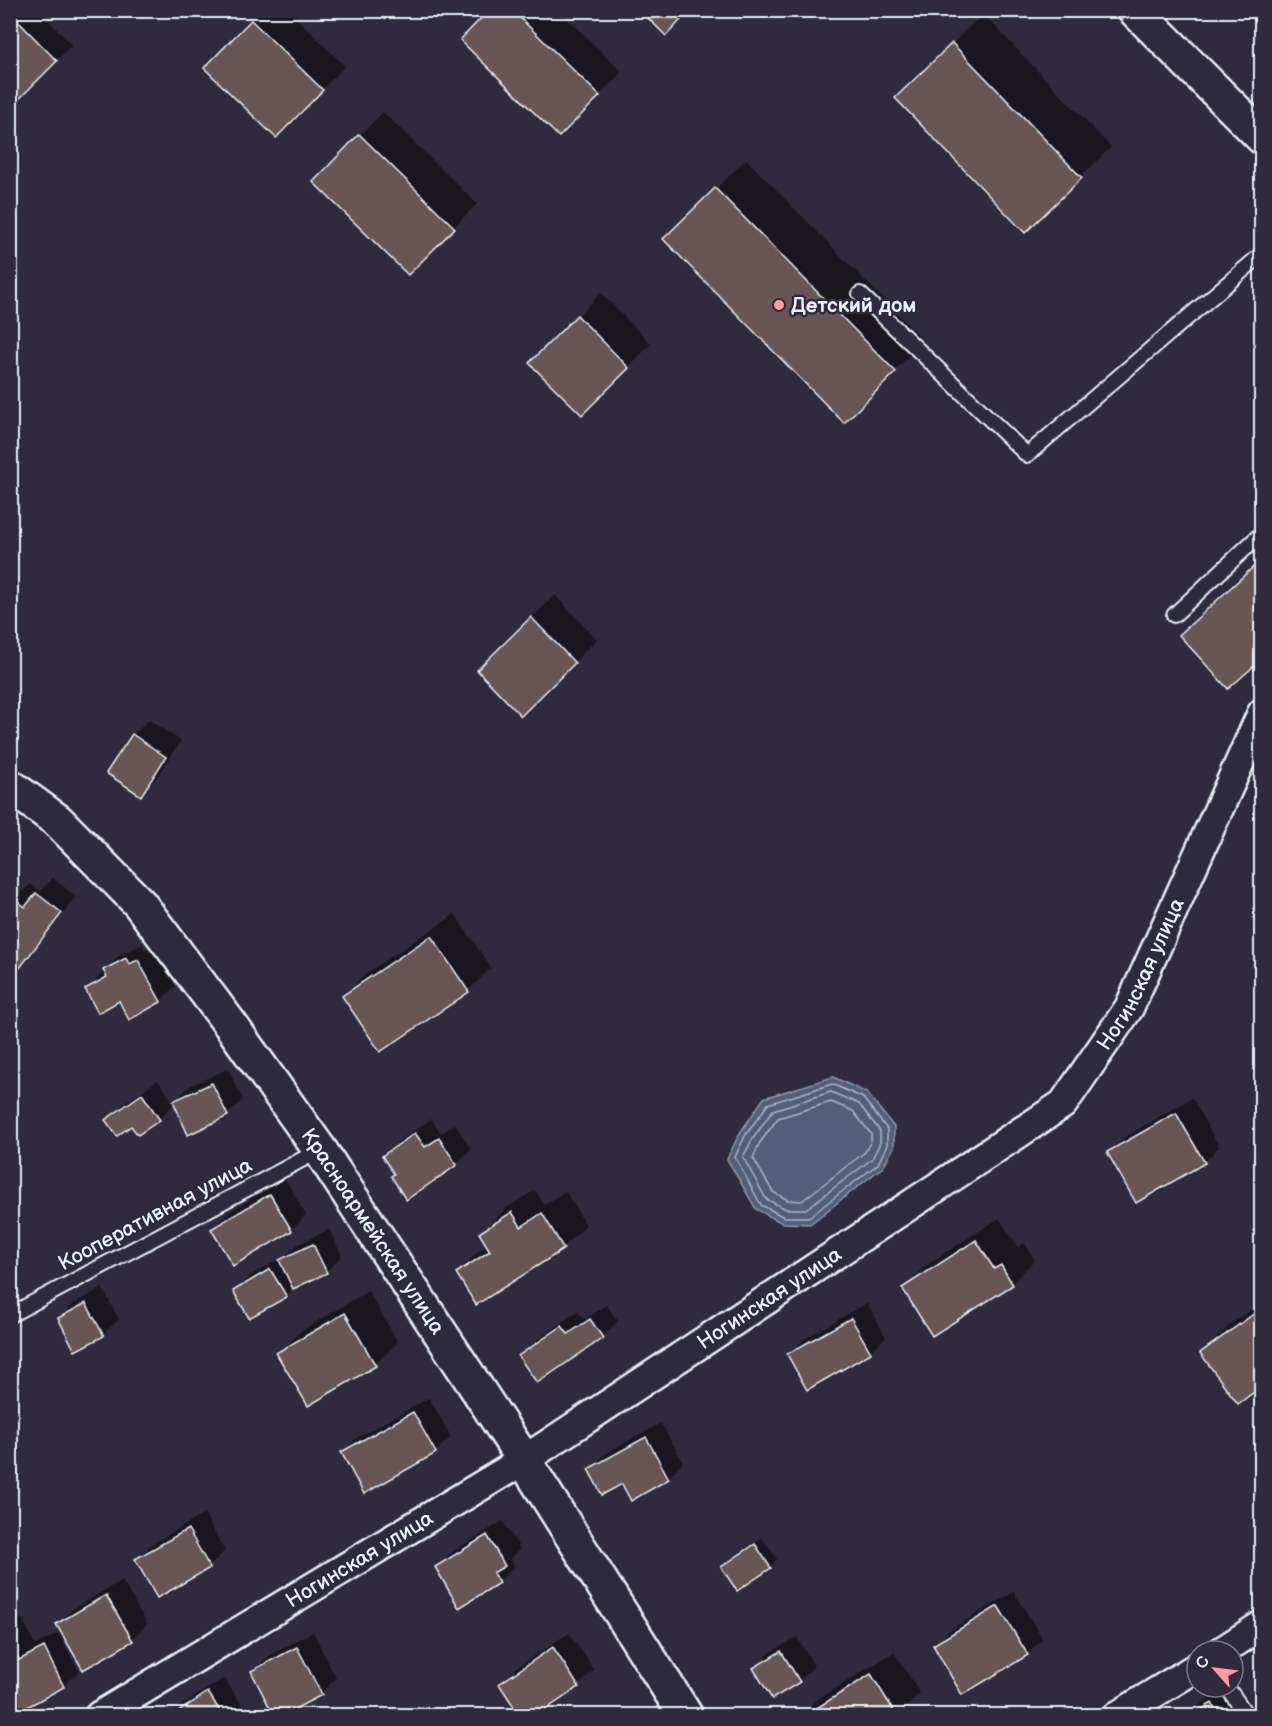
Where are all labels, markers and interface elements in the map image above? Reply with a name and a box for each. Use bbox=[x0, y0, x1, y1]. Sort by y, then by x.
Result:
place label: Детский дом bbox=[791, 293, 916, 318]
marker: Детский дом bbox=[772, 298, 786, 312]
street label: Ногинская улица bbox=[1092, 894, 1190, 1055]
street label: Красноармейская улица bbox=[296, 1124, 450, 1340]
street label: Кооперативная улица bbox=[54, 1152, 257, 1276]
street label: Ногинская улица bbox=[693, 1242, 847, 1355]
street label: Ногинская улица bbox=[282, 1505, 438, 1613]
north arrow bbox=[1185, 1639, 1245, 1699]
text: С bbox=[1192, 1653, 1214, 1672]

